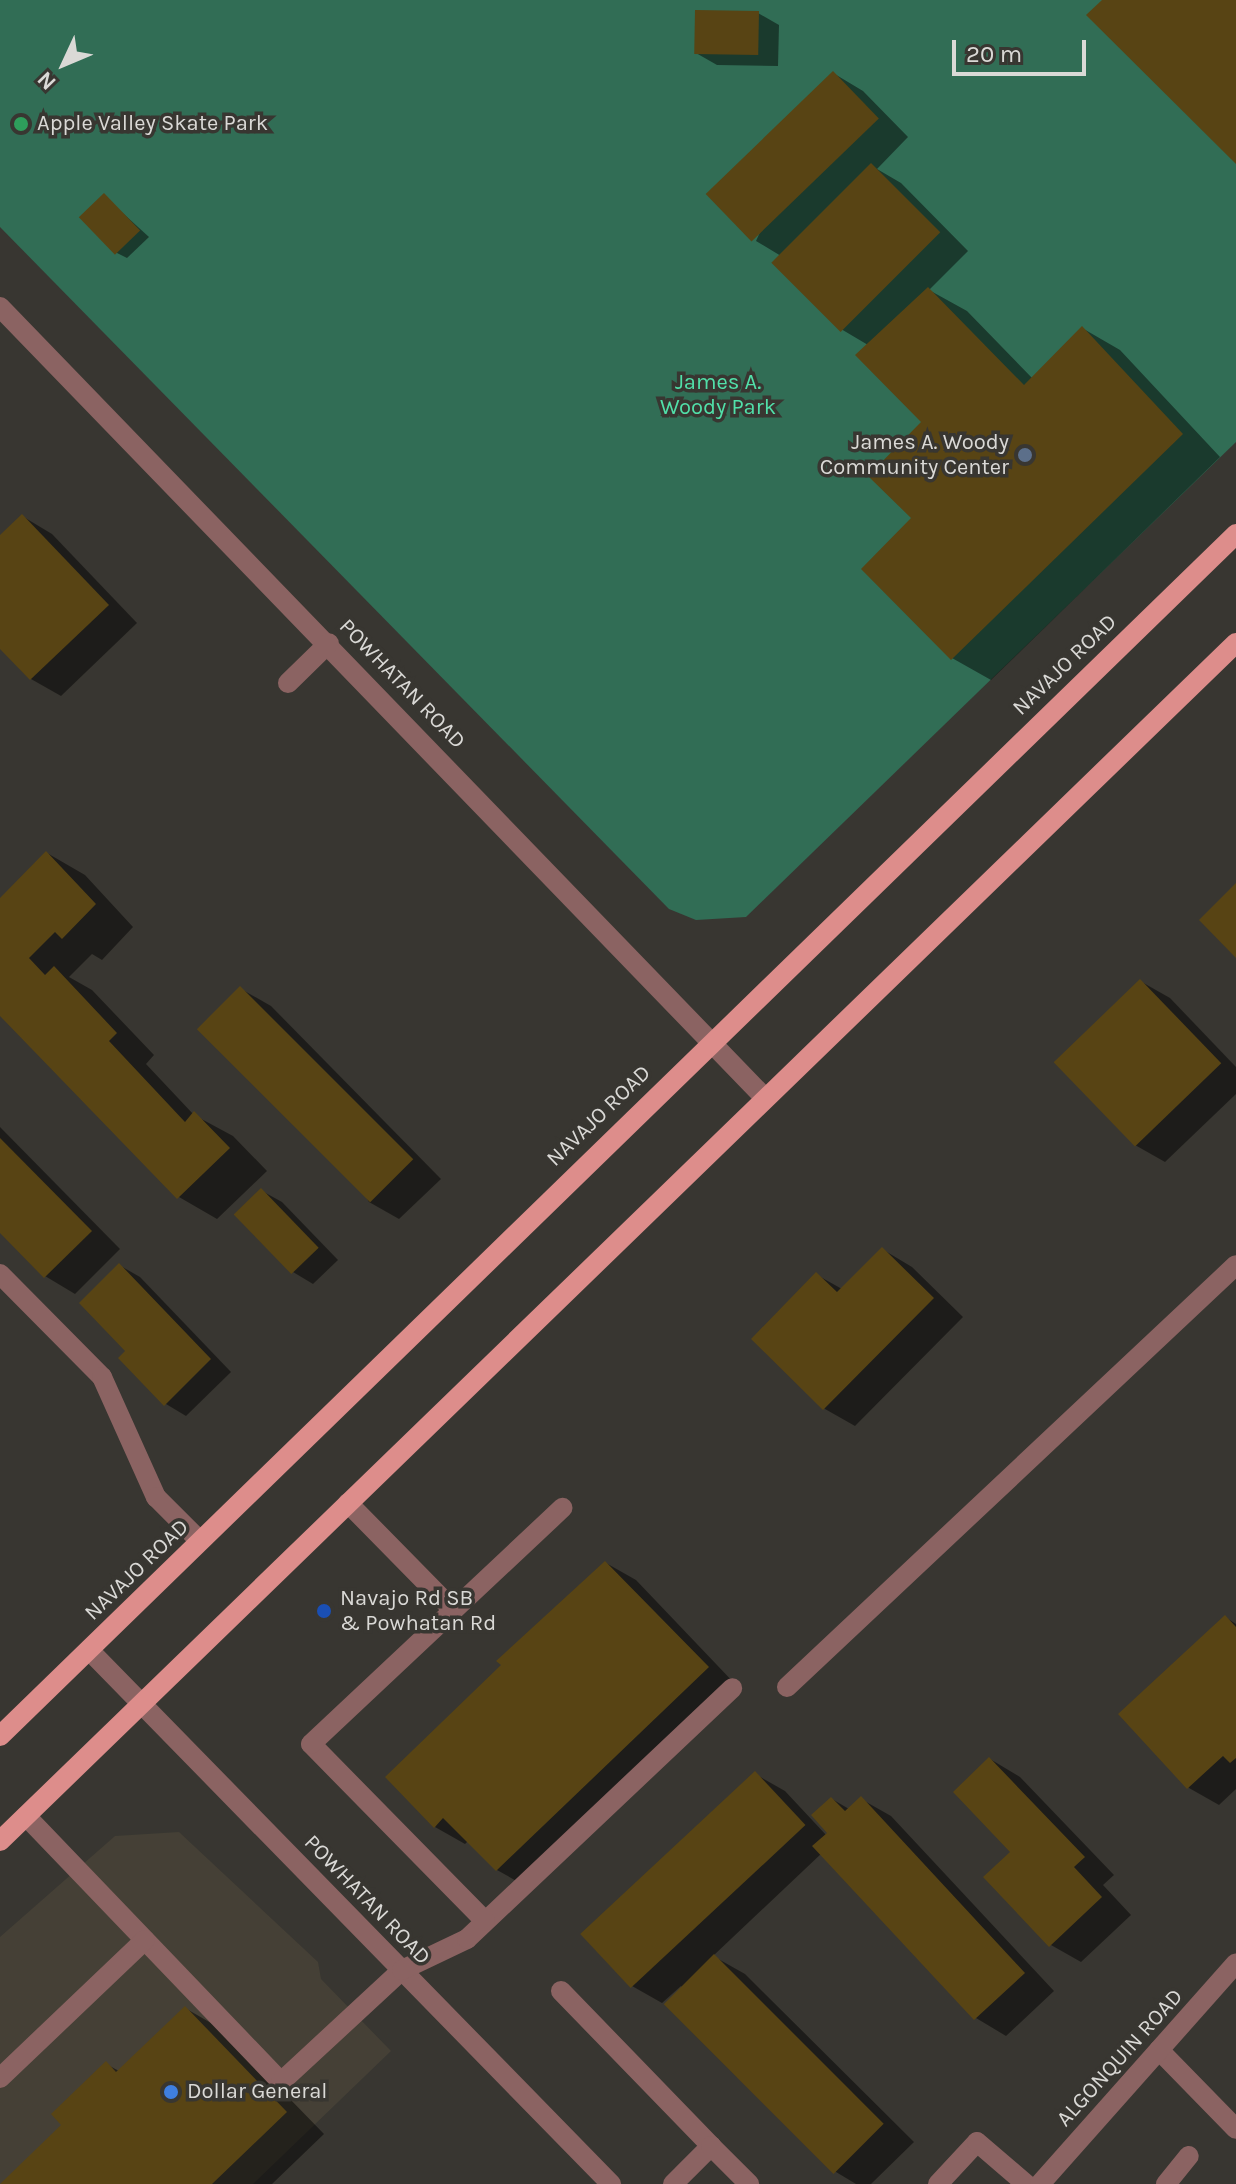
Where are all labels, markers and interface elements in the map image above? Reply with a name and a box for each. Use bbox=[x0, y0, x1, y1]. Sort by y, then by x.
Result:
north arrow bbox=[24, 24, 104, 104]
scale bar bbox=[956, 24, 1090, 74]
text: 20 m bbox=[966, 40, 1022, 68]
text: N bbox=[32, 66, 62, 95]
place label: Apple Valley Skate Park bbox=[37, 111, 268, 137]
marker: Apple Valley Skate Park bbox=[12, 115, 30, 133]
park label: James A. Woody Park bbox=[660, 369, 776, 420]
place label: James A. Woody Community Center bbox=[820, 429, 1009, 480]
marker: James A. Woody Community Center bbox=[1016, 446, 1034, 464]
street label: NAVAJO ROAD bbox=[1007, 609, 1123, 721]
street label: POWHATAN ROAD bbox=[333, 614, 471, 754]
street label: NAVAJO ROAD bbox=[541, 1060, 657, 1172]
street label: NAVAJO ROAD bbox=[79, 1514, 195, 1626]
place label: Navajo Rd SB & Powhatan Rd bbox=[340, 1585, 496, 1636]
marker: Navajo Rd SB & Powhatan Rd bbox=[315, 1602, 333, 1620]
street label: POWHATAN ROAD bbox=[298, 1830, 436, 1970]
street label: ALGONQUIN ROAD bbox=[1051, 1984, 1189, 2132]
place label: Dollar General bbox=[187, 2079, 327, 2105]
marker: Dollar General bbox=[162, 2083, 180, 2101]

